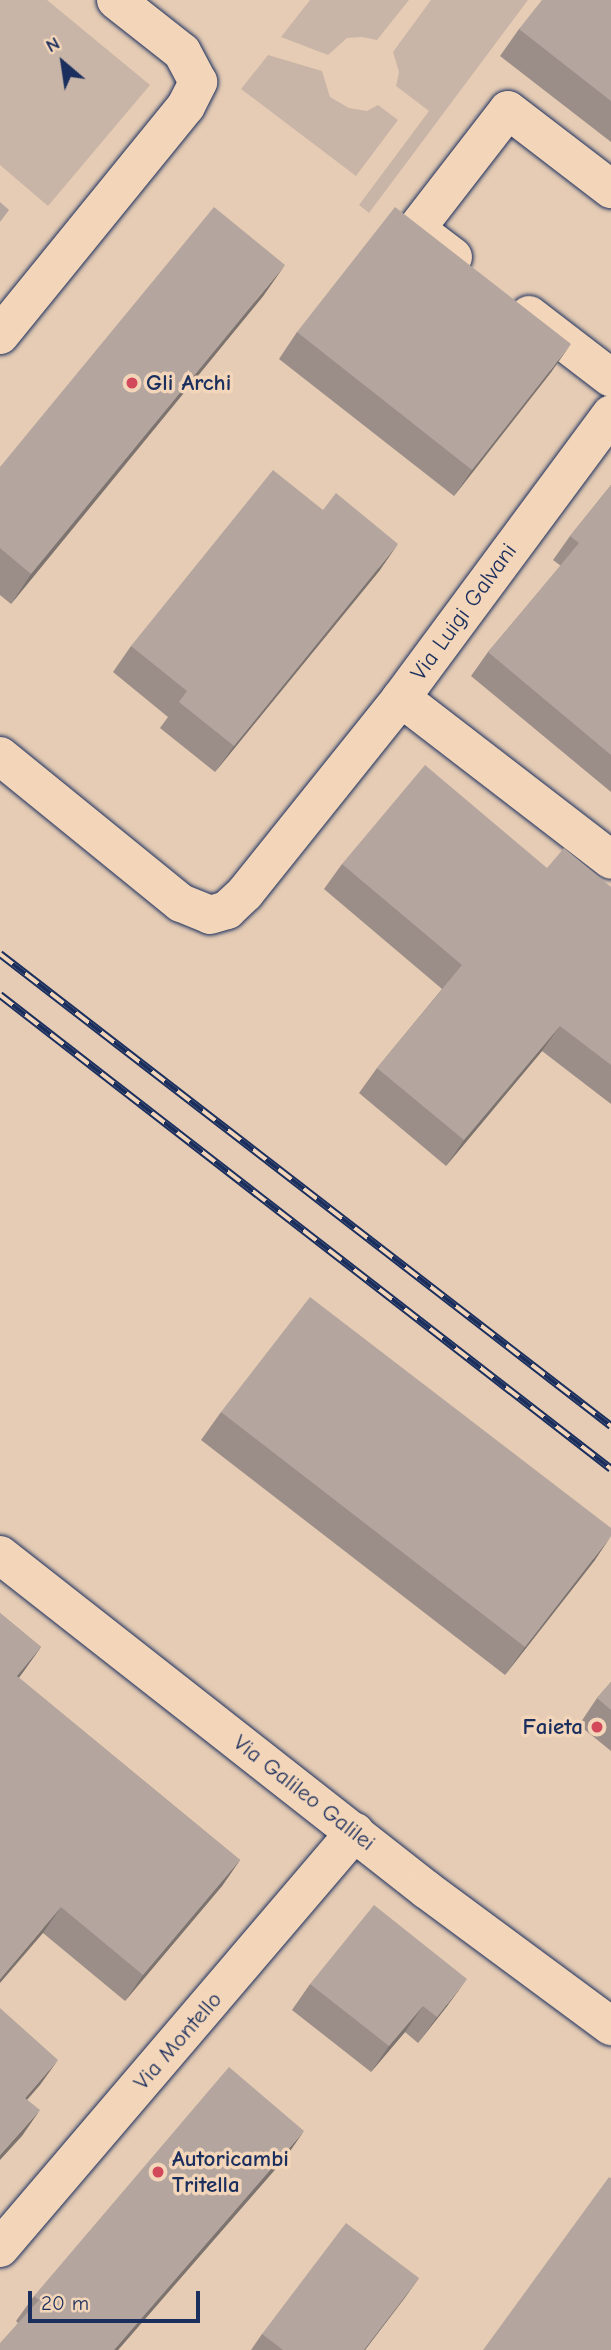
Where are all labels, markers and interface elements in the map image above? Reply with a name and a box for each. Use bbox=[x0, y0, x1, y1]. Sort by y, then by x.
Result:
north arrow bbox=[28, 28, 98, 98]
text: N bbox=[42, 32, 64, 57]
place label: Gli Archi bbox=[146, 369, 231, 397]
marker: Gli Archi bbox=[124, 375, 140, 391]
street label: Via Luigi Galvani bbox=[405, 538, 523, 686]
place label: Faieta bbox=[522, 1713, 583, 1741]
marker: Faieta bbox=[589, 1719, 605, 1735]
street label: Via Galileo Galilei bbox=[228, 1729, 380, 1857]
street label: Via Montello bbox=[128, 1986, 228, 2096]
place label: Autoricambi Tritella bbox=[172, 2145, 289, 2199]
marker: Autoricambi Tritella bbox=[150, 2164, 166, 2180]
scale bar bbox=[32, 2276, 203, 2320]
text: 20 m bbox=[41, 2291, 89, 2315]

